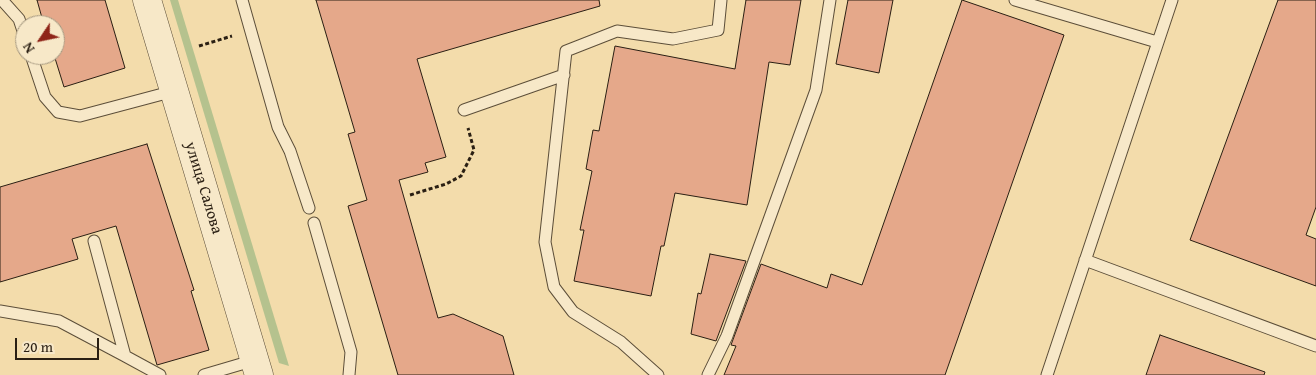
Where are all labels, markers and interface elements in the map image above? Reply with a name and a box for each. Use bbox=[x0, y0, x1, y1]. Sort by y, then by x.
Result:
north arrow bbox=[15, 15, 65, 65]
text: N bbox=[17, 38, 39, 57]
street label: улица Салова bbox=[180, 140, 226, 236]
scale bar bbox=[18, 328, 101, 360]
text: 20 m bbox=[23, 336, 53, 357]

